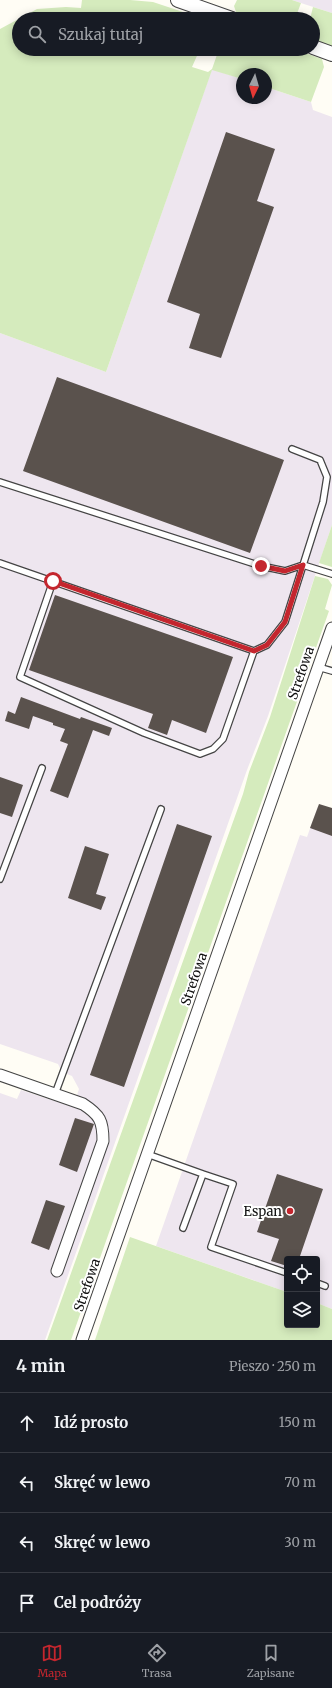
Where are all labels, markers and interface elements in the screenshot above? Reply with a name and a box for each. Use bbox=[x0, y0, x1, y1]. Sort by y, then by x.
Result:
search box bbox=[12, 12, 320, 56]
icon: search bbox=[26, 23, 48, 45]
text: Szukaj tutaj bbox=[58, 25, 143, 44]
north arrow bbox=[236, 68, 272, 104]
route end bbox=[252, 557, 270, 575]
route start bbox=[44, 572, 62, 590]
street label: Strefowa bbox=[284, 644, 318, 702]
street label: Strefowa bbox=[177, 950, 211, 1008]
place label: Espan bbox=[244, 1203, 282, 1220]
marker: Espan bbox=[285, 1206, 295, 1216]
street label: Strefowa bbox=[70, 1256, 104, 1314]
map controls bbox=[284, 1256, 320, 1328]
button: locate bbox=[284, 1256, 320, 1292]
button: layers bbox=[284, 1292, 320, 1328]
text: 4 min bbox=[16, 1355, 65, 1377]
text: Pieszo · 250 m bbox=[229, 1358, 316, 1375]
icon: ahead bbox=[16, 1412, 38, 1434]
text: Idź prosto bbox=[54, 1413, 128, 1432]
text: 150 m bbox=[279, 1414, 316, 1431]
icon: left bbox=[16, 1472, 38, 1494]
text: Skręć w lewo bbox=[54, 1473, 150, 1492]
text: 70 m bbox=[285, 1474, 316, 1491]
icon: left bbox=[16, 1532, 38, 1554]
text: Skręć w lewo bbox=[54, 1533, 150, 1552]
text: 30 m bbox=[284, 1534, 316, 1551]
icon: arrive bbox=[16, 1592, 38, 1614]
text: Cel podróży bbox=[54, 1593, 141, 1612]
tab: Mapa bbox=[37, 1642, 67, 1680]
tab: Trasa bbox=[142, 1642, 172, 1680]
tab: Zapisane bbox=[247, 1642, 295, 1680]

